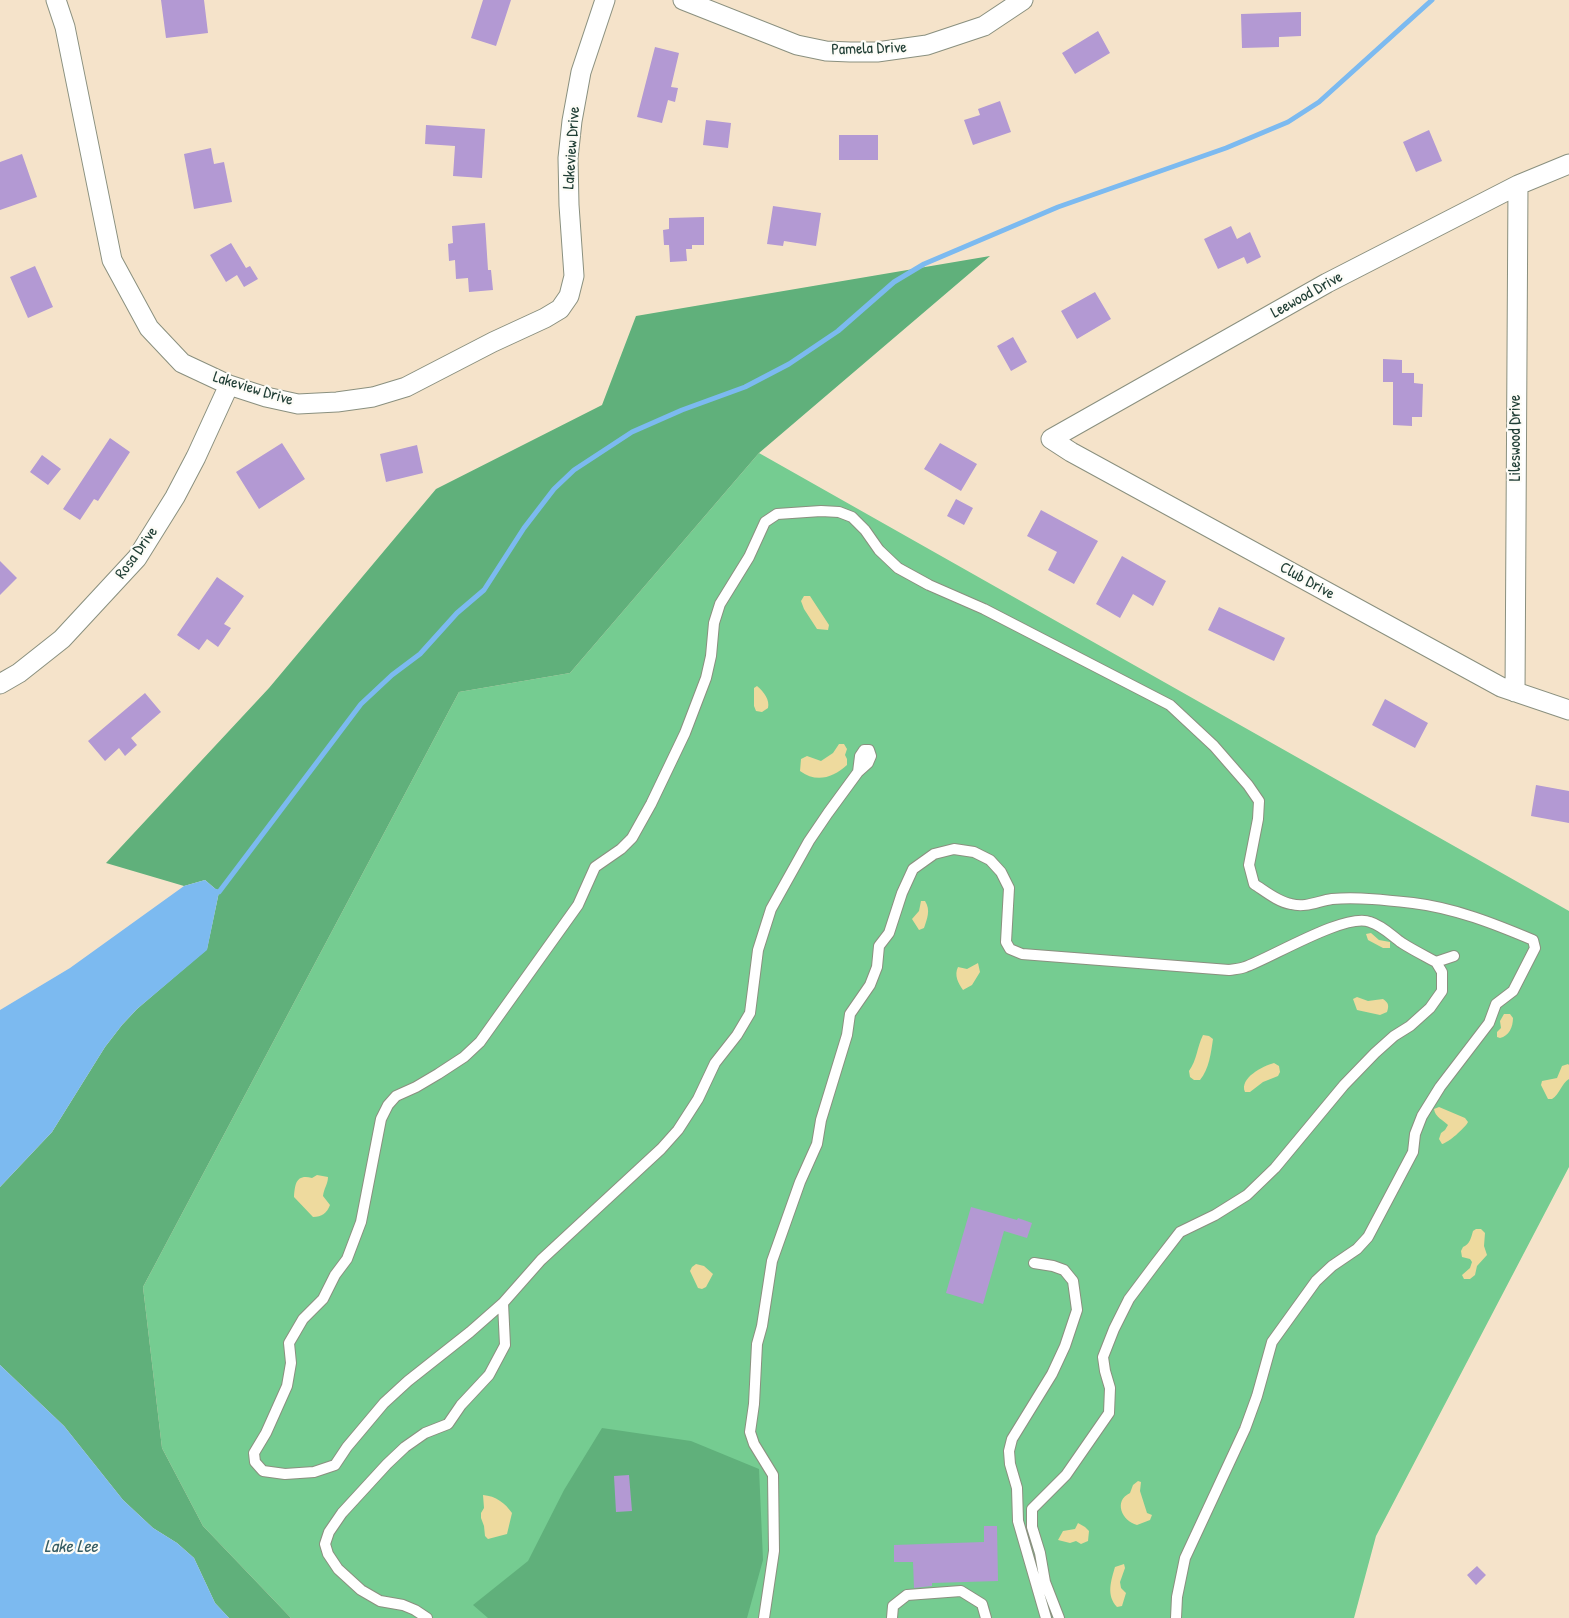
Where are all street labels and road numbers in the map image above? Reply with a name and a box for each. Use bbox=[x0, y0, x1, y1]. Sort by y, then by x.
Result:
street label: Pamela Drive bbox=[831, 38, 907, 60]
street label: Lakeview Drive bbox=[560, 106, 584, 190]
street label: Leewood Drive bbox=[1268, 267, 1346, 323]
street label: Lakeview Drive bbox=[211, 368, 295, 410]
street label: Lileswood Drive bbox=[1506, 395, 1526, 481]
street label: Rosa Drive bbox=[112, 523, 162, 583]
street label: Club Drive bbox=[1276, 558, 1338, 604]

